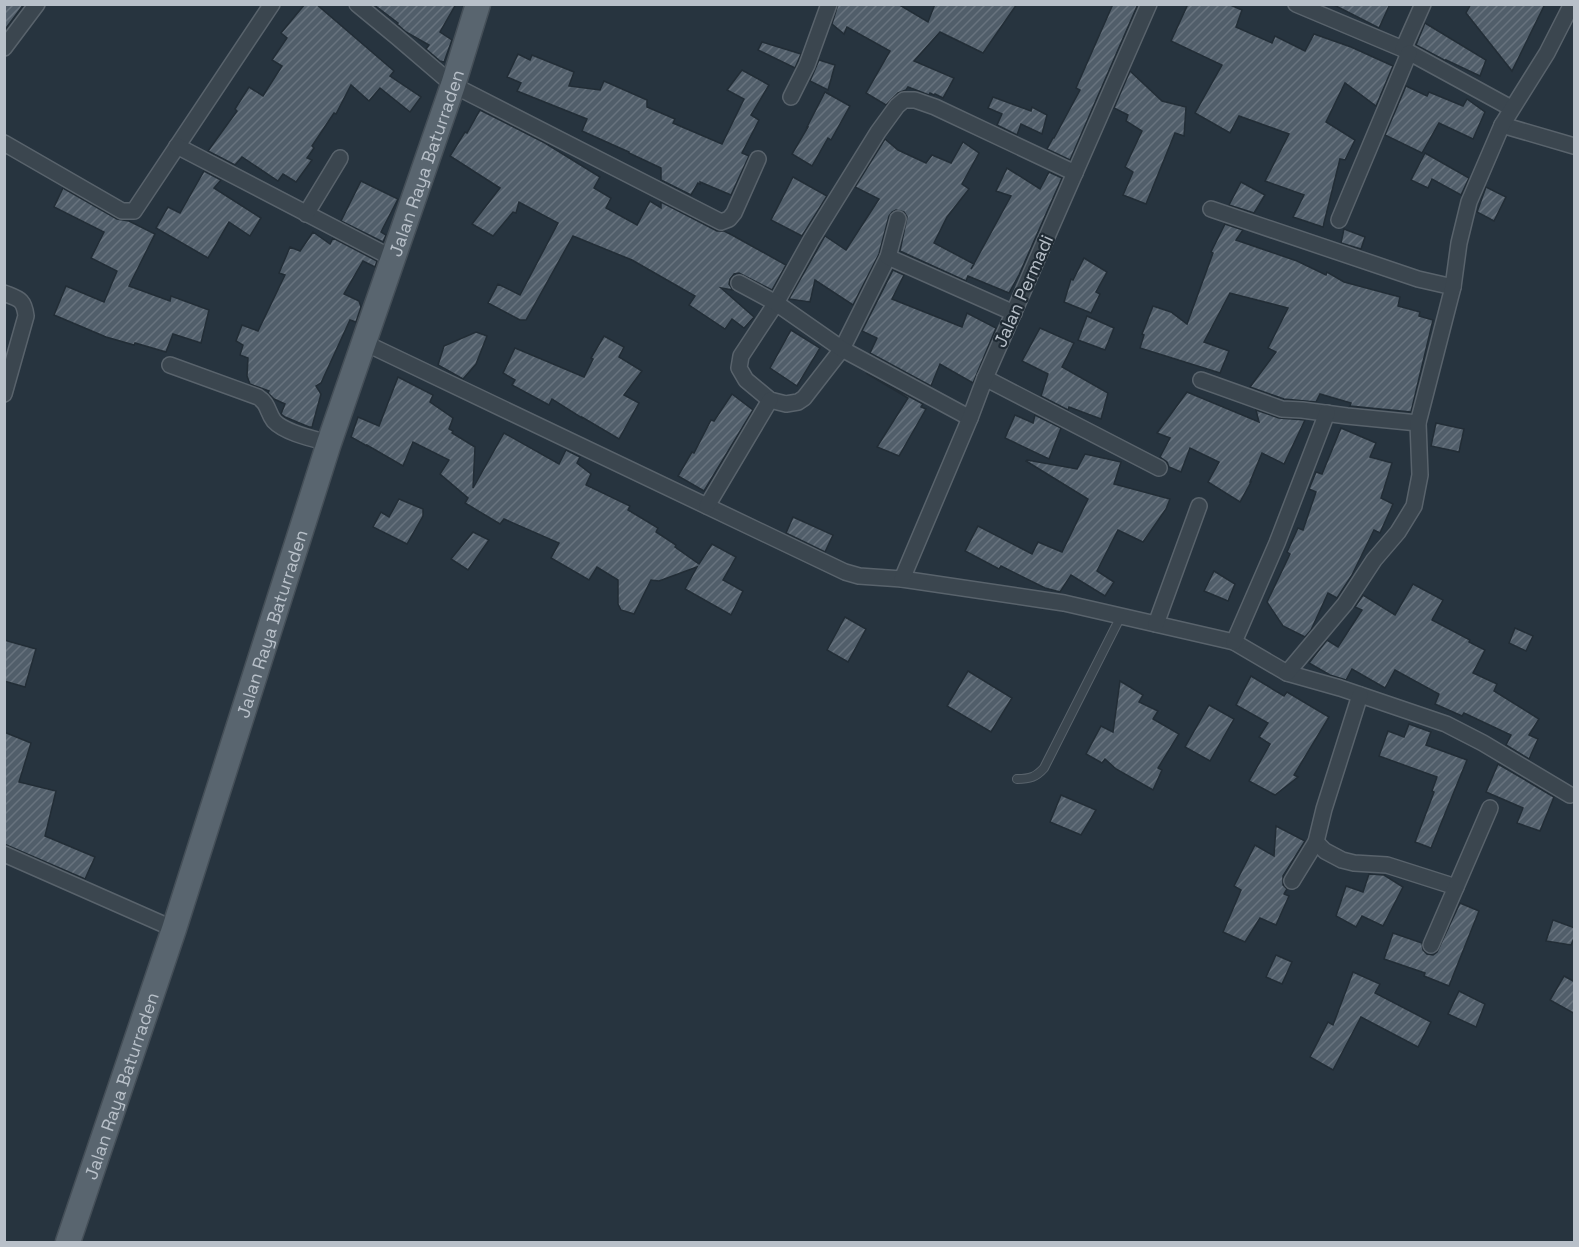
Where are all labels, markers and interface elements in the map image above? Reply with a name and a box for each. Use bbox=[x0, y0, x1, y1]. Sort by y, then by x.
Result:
street label: Jalan Raya Baturraden bbox=[383, 67, 469, 259]
street label: Jalan Permadi bbox=[988, 231, 1058, 351]
street label: Jalan Raya Baturraden bbox=[231, 527, 312, 721]
street label: Jalan Raya Baturraden bbox=[79, 989, 163, 1182]

